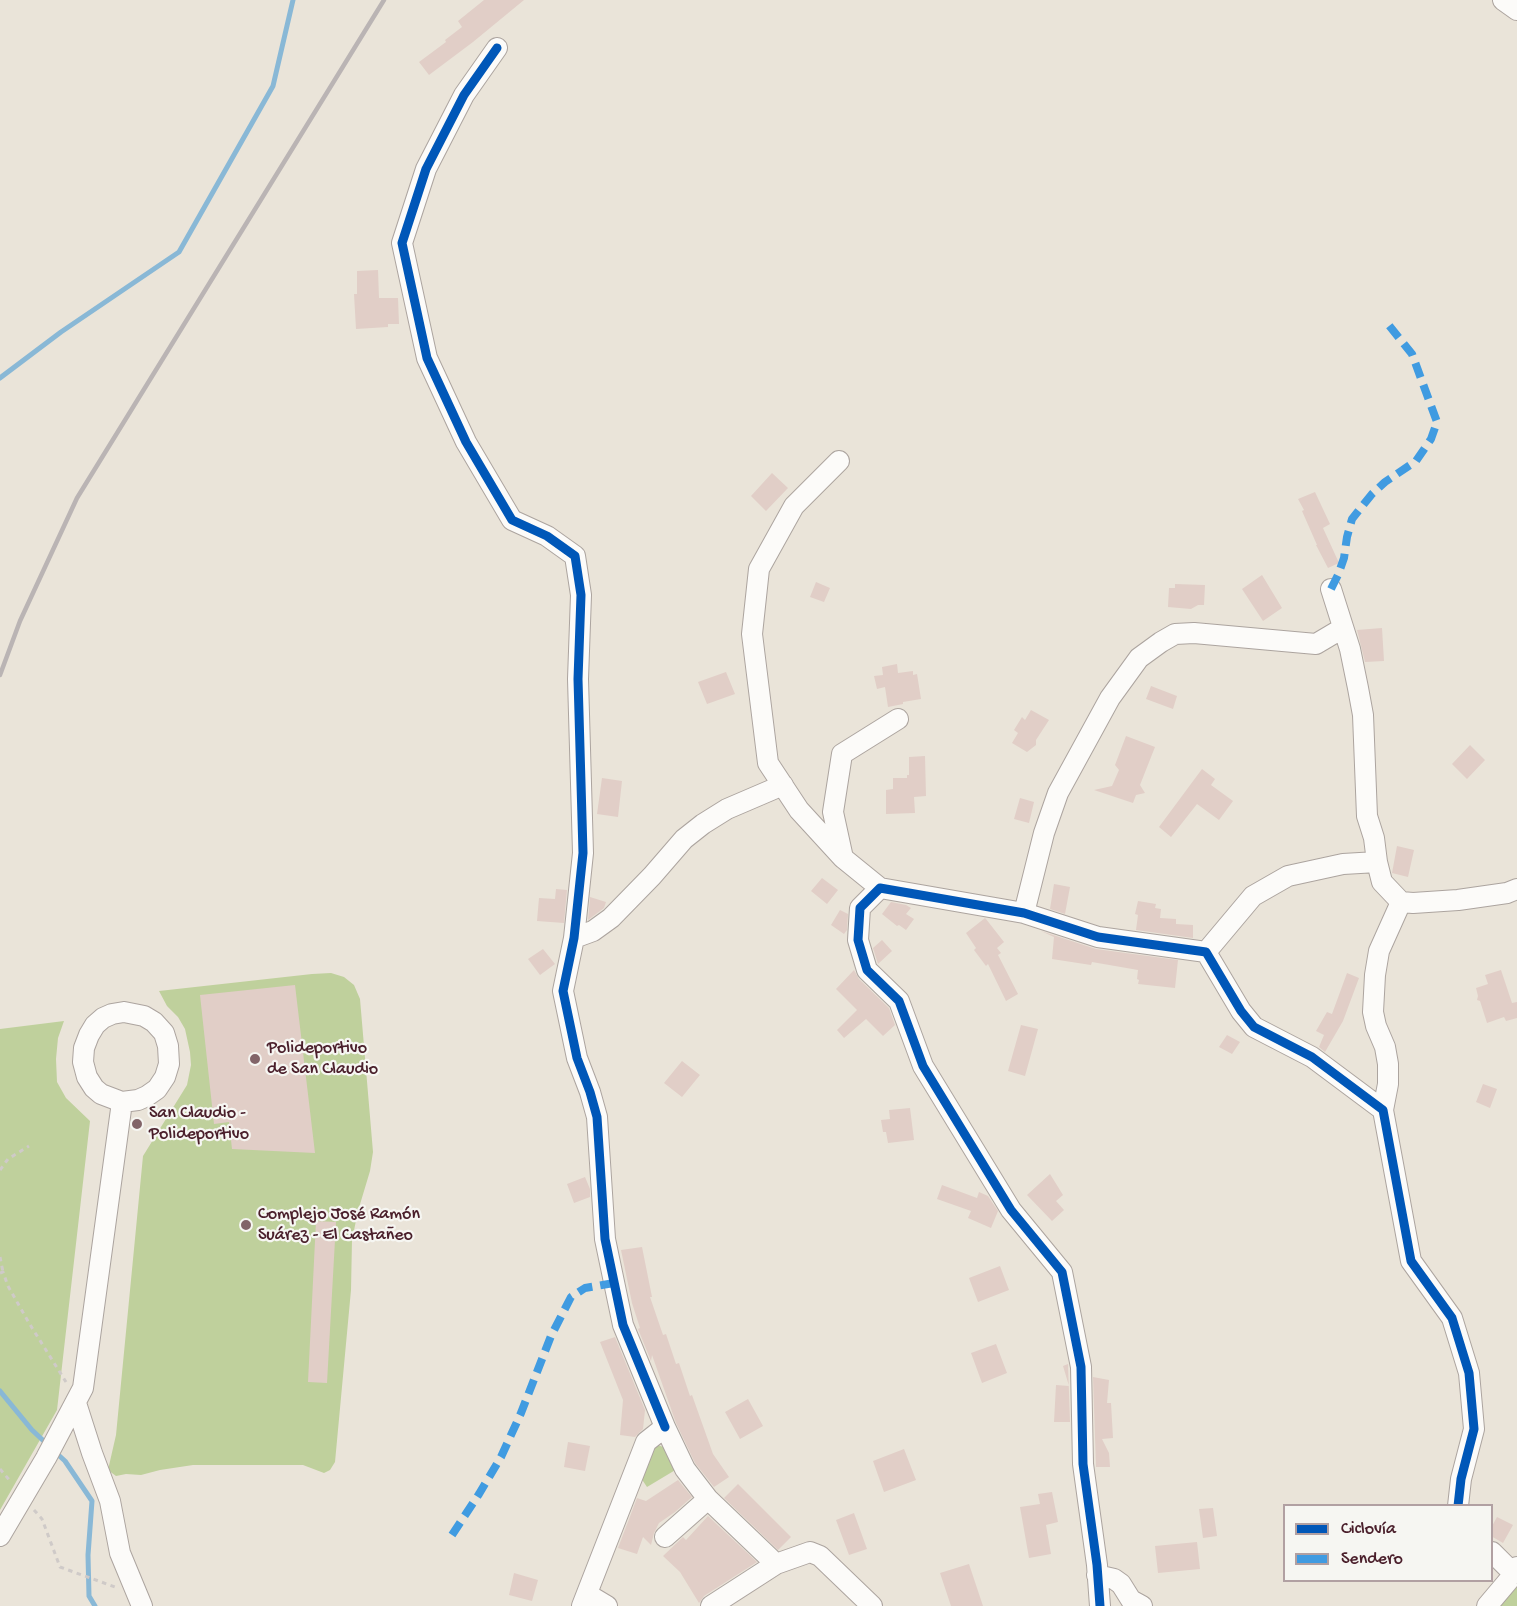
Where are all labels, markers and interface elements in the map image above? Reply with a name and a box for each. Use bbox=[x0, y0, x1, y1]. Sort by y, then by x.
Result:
place label: Polideportivo de San Claudio bbox=[267, 1038, 378, 1080]
marker: Polideportivo de San Claudio bbox=[248, 1052, 262, 1066]
place label: San Claudio - Polideportivo bbox=[149, 1103, 249, 1146]
marker: San Claudio - Polideportivo bbox=[130, 1117, 144, 1131]
place label: Complejo José Ramón Suárez - El Castañeo bbox=[258, 1204, 420, 1246]
marker: Complejo José Ramón Suárez - El Castañeo bbox=[239, 1218, 253, 1232]
legend bbox=[1283, 1504, 1493, 1582]
text: Ciclovía bbox=[1341, 1519, 1396, 1540]
text: Sendero bbox=[1341, 1549, 1403, 1570]

